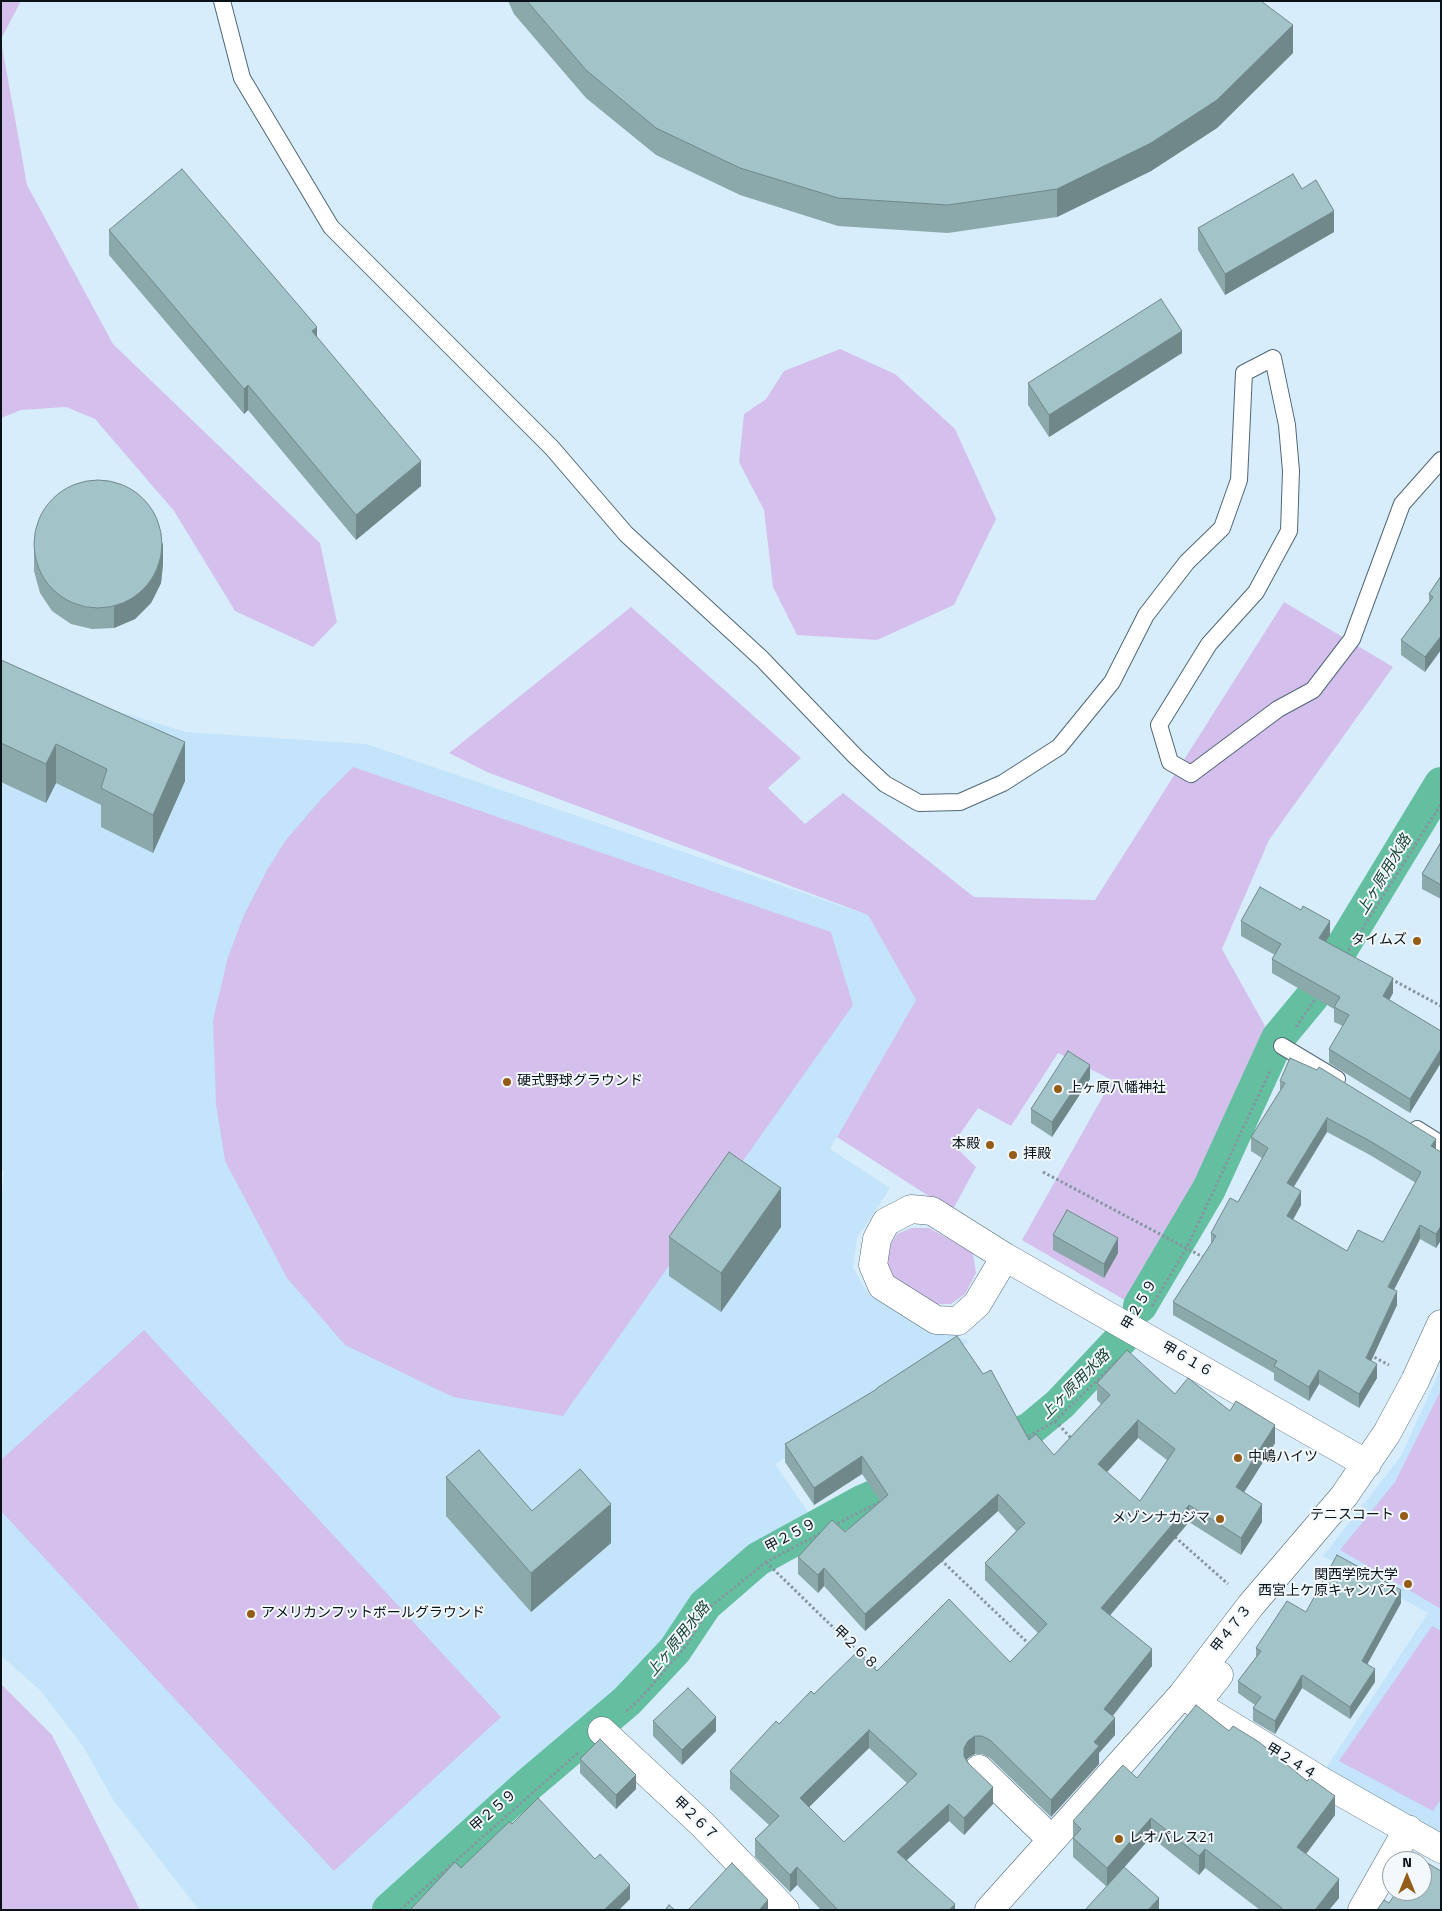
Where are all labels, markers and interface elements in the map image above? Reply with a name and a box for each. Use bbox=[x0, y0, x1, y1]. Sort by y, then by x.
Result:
water label: 上ヶ原用水路 bbox=[1354, 832, 1416, 918]
place label: タイムズ bbox=[1351, 933, 1407, 949]
marker: タイムズ bbox=[1411, 935, 1423, 947]
place label: 硬式野球グラウンド bbox=[517, 1074, 643, 1090]
marker: 硬式野球グラウンド bbox=[501, 1076, 513, 1088]
place label: 上ヶ原八幡神社 bbox=[1068, 1081, 1166, 1097]
marker: 上ヶ原八幡神社 bbox=[1052, 1083, 1064, 1095]
place label: 本殿 bbox=[952, 1137, 980, 1153]
marker: 本殿 bbox=[984, 1139, 996, 1151]
place label: 拝殿 bbox=[1023, 1147, 1051, 1163]
marker: 拝殿 bbox=[1007, 1149, 1019, 1161]
street label: 甲２５９ bbox=[1119, 1277, 1161, 1333]
street label: 甲６１６ bbox=[1159, 1339, 1215, 1381]
water label: 上ヶ原用水路 bbox=[1038, 1347, 1114, 1423]
place label: 中嶋ハイツ bbox=[1248, 1450, 1318, 1466]
marker: 中嶋ハイツ bbox=[1232, 1452, 1244, 1464]
place label: テニスコート bbox=[1310, 1508, 1394, 1524]
marker: テニスコート bbox=[1398, 1510, 1410, 1522]
place label: メゾンナカジマ bbox=[1112, 1511, 1210, 1527]
marker: メゾンナカジマ bbox=[1214, 1513, 1226, 1525]
street label: 甲２５９ bbox=[762, 1515, 820, 1557]
place label: 関西学院大学 西宮上ケ原キャンパス bbox=[1258, 1568, 1398, 1600]
marker: 関西学院大学 西宮上ケ原キャンパス bbox=[1402, 1578, 1414, 1590]
water label: 上ヶ原用水路 bbox=[644, 1599, 714, 1681]
street label: 甲４７３ bbox=[1208, 1602, 1256, 1656]
place label: アメリカンフットボールグラウンド bbox=[261, 1606, 485, 1622]
marker: アメリカンフットボールグラウンド bbox=[245, 1608, 257, 1620]
street label: 甲２６８ bbox=[829, 1623, 881, 1673]
street label: 甲２４４ bbox=[1263, 1740, 1319, 1784]
street label: 甲２５９ bbox=[467, 1786, 521, 1836]
street label: 甲２６７ bbox=[669, 1794, 721, 1844]
place label: レオパレス21 bbox=[1129, 1831, 1215, 1847]
marker: レオパレス21 bbox=[1113, 1833, 1125, 1845]
north arrow bbox=[1382, 1851, 1432, 1901]
text: N bbox=[1402, 1851, 1412, 1872]

